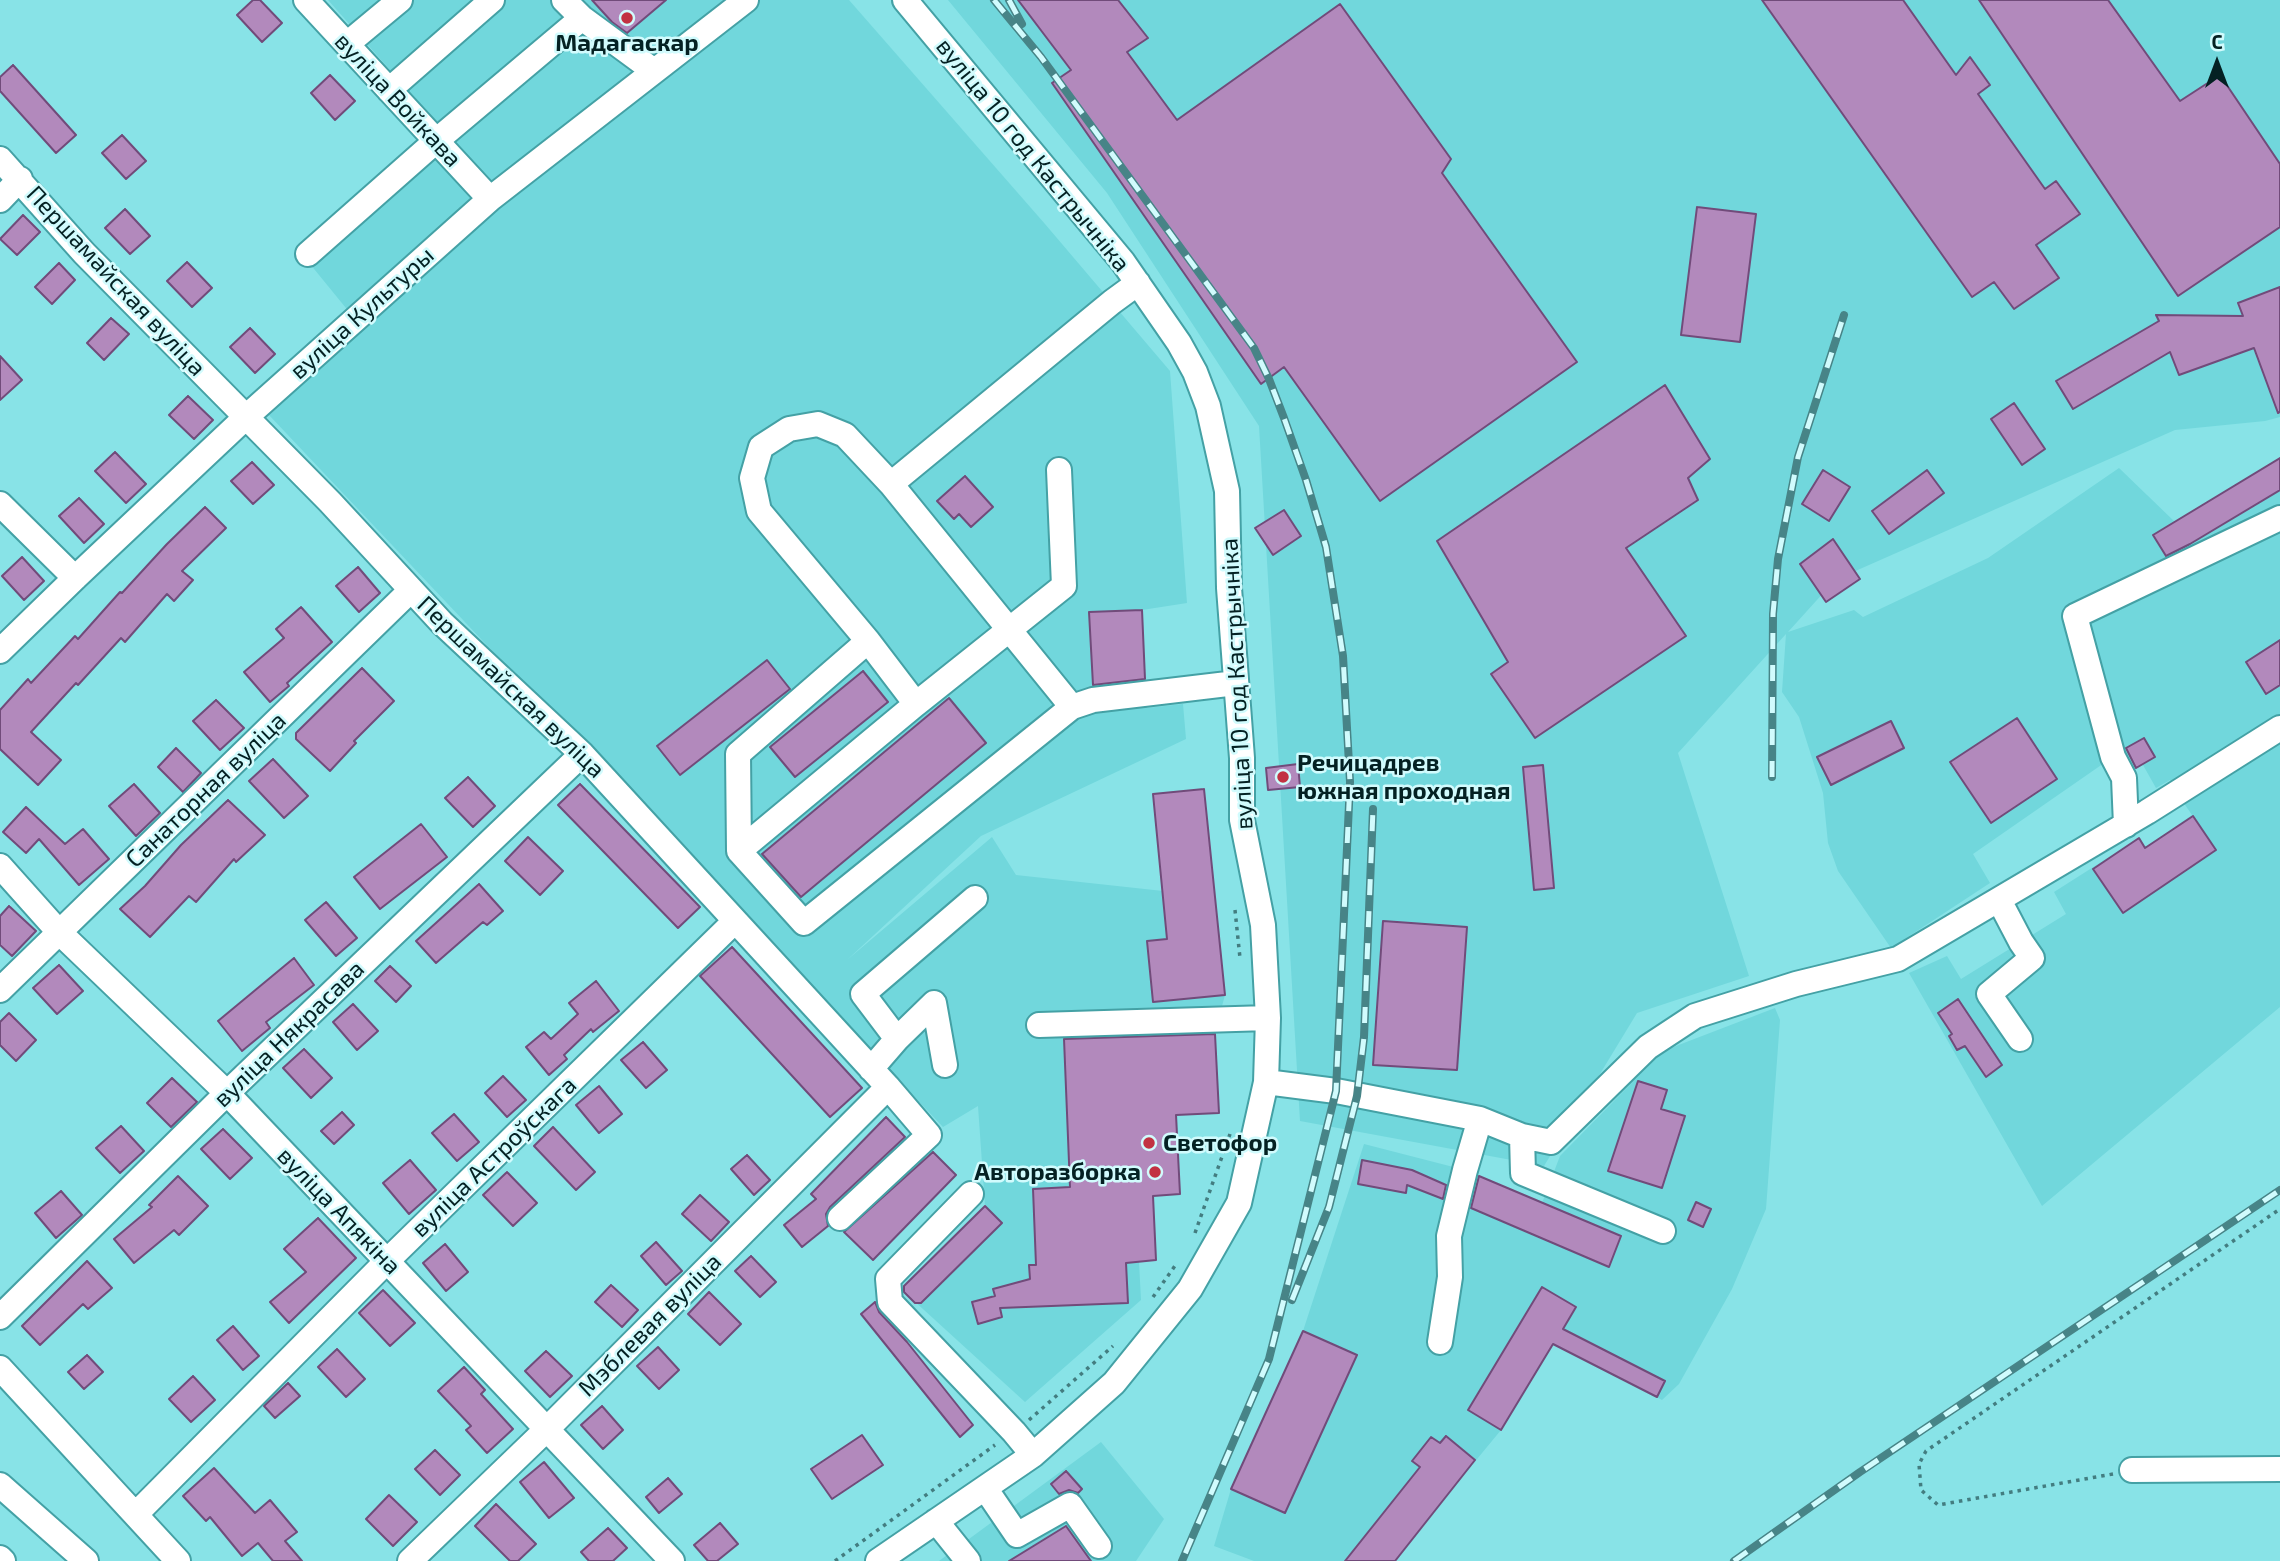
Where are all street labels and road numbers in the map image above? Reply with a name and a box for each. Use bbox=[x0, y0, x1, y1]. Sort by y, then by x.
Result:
street label: вуліца Войкава bbox=[329, 27, 467, 173]
street label: вуліца 10 год Кастрычніка bbox=[930, 32, 1136, 278]
street label: Першамайская вуліца bbox=[20, 180, 212, 382]
street label: вуліца Культуры bbox=[284, 241, 440, 385]
street label: вуліца 10 год Кастрычніка bbox=[1215, 537, 1259, 831]
street label: Першамайская вуліца bbox=[411, 590, 611, 784]
street label: Санаторная вуліца bbox=[120, 706, 292, 874]
street label: вуліца Някрасава bbox=[208, 955, 370, 1113]
street label: вуліца Астроўскага bbox=[405, 1071, 583, 1243]
street label: вуліца Апякіна bbox=[271, 1142, 407, 1280]
street label: Мэблевая вуліца bbox=[572, 1247, 728, 1403]

